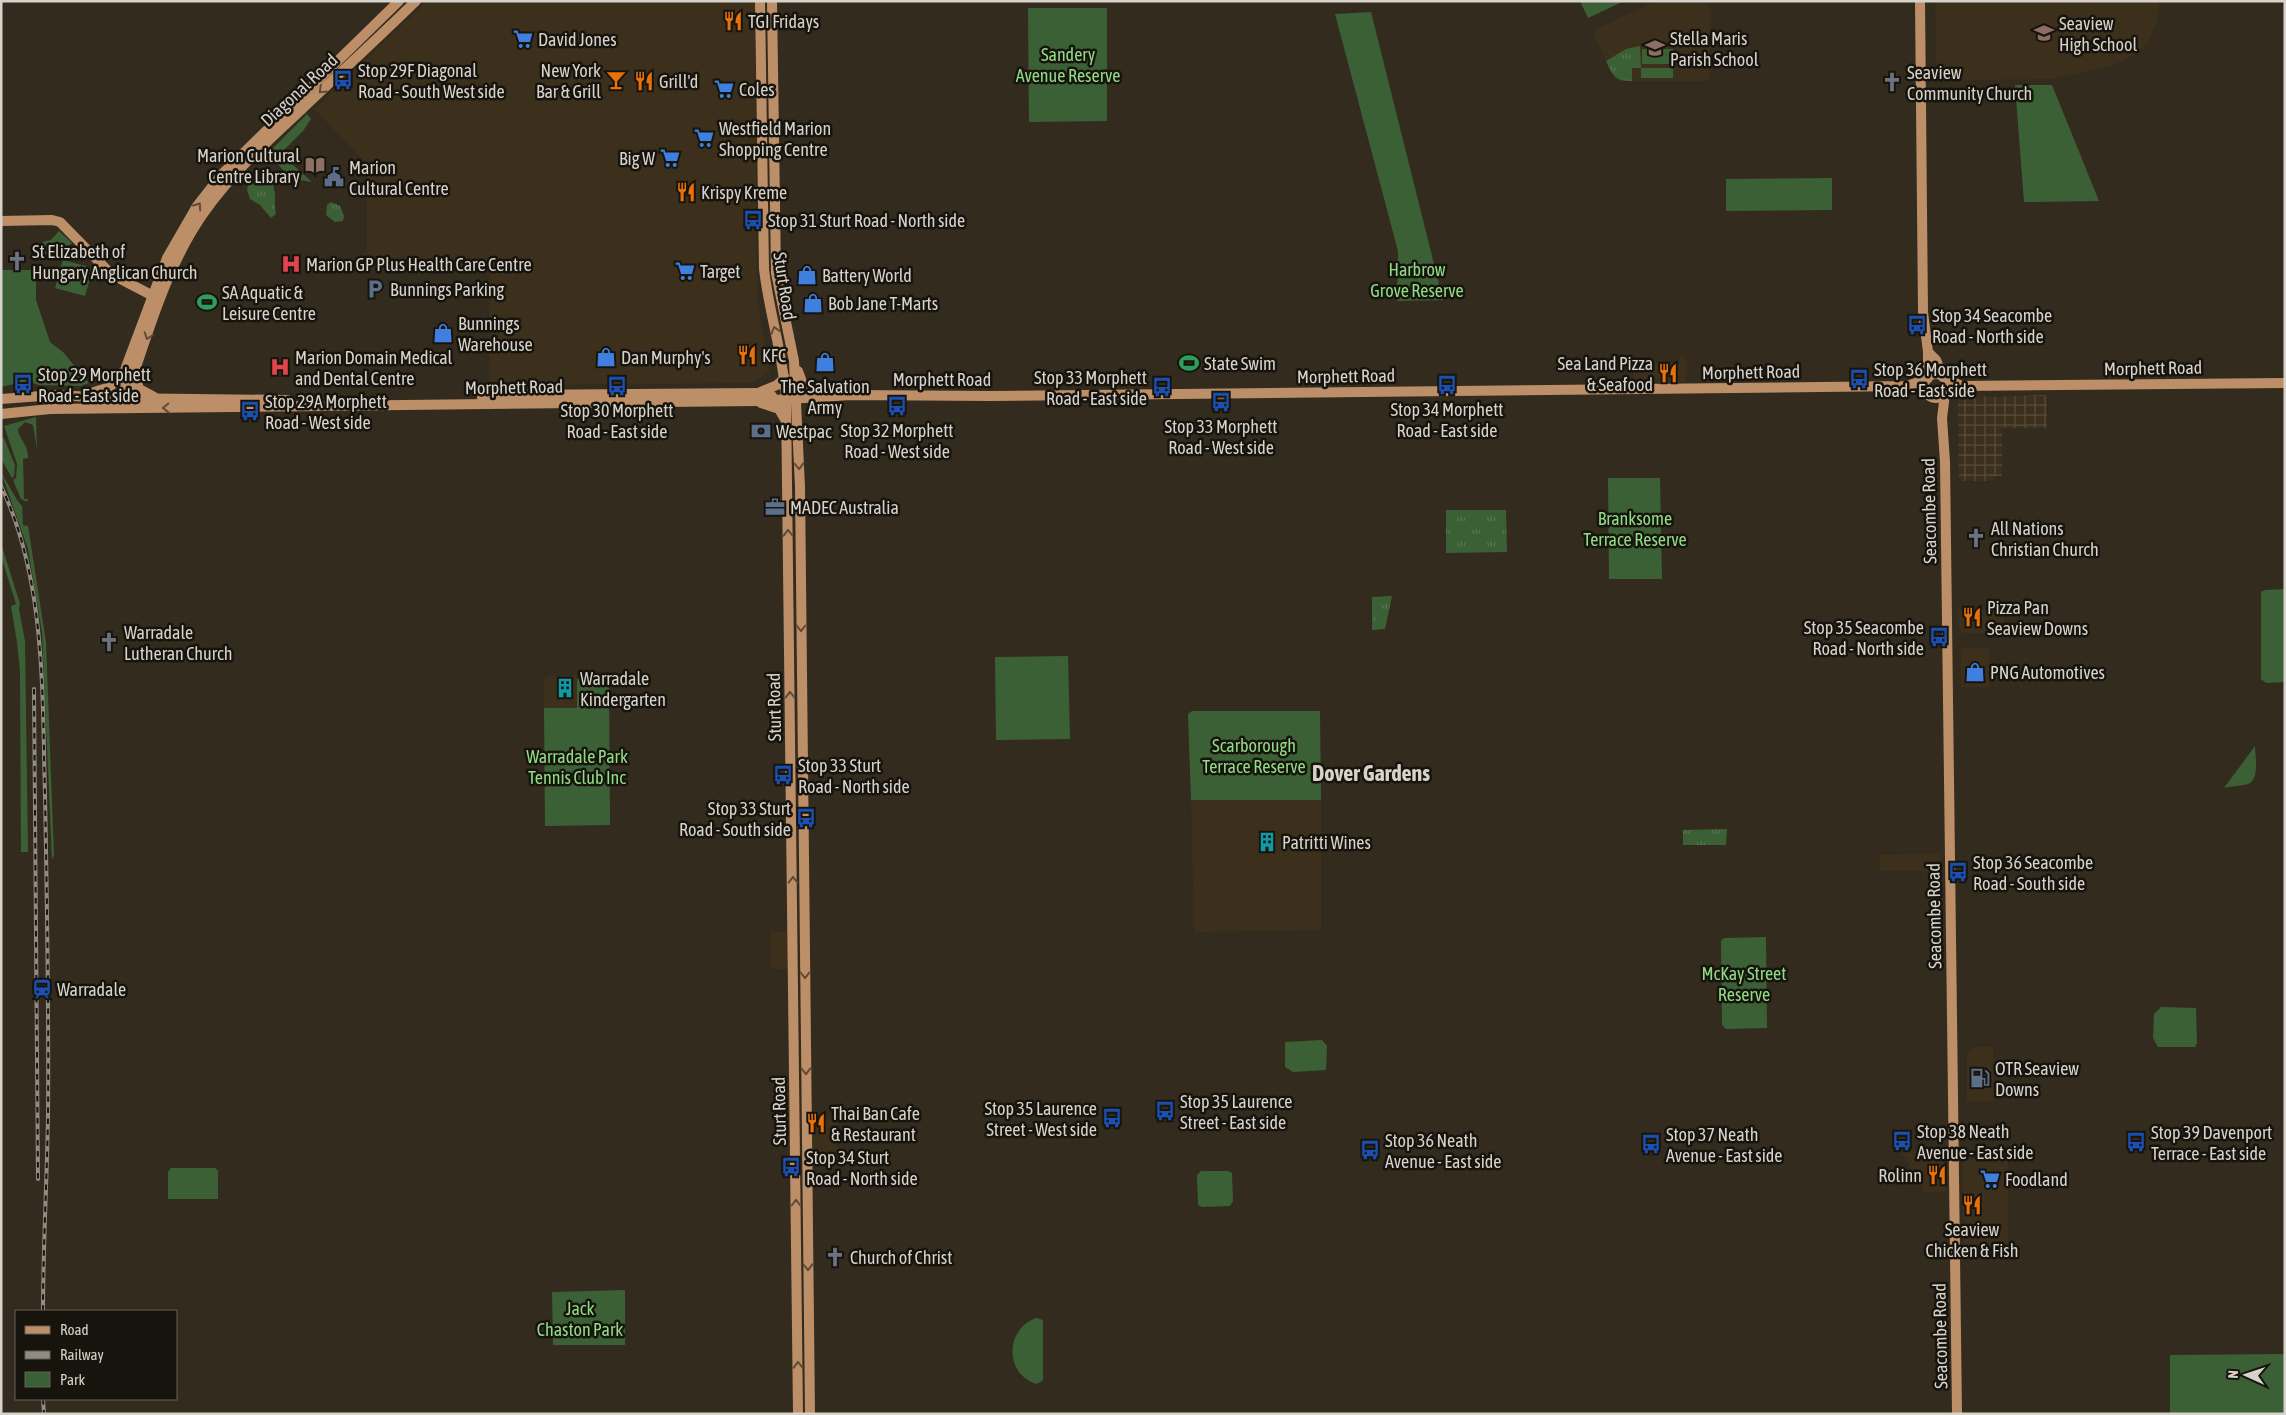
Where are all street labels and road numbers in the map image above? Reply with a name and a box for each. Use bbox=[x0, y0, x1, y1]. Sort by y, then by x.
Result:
street label: Diagonal Road bbox=[256, 49, 342, 131]
street label: Sturt Road bbox=[769, 250, 801, 322]
street label: Morphett Road bbox=[2104, 357, 2202, 379]
street label: Morphett Road bbox=[1702, 361, 1800, 383]
street label: Morphett Road bbox=[1297, 365, 1395, 387]
street label: Morphett Road bbox=[893, 369, 991, 390]
street label: Morphett Road bbox=[465, 376, 563, 398]
street label: Seacombe Road bbox=[1918, 458, 1940, 564]
street label: Sturt Road bbox=[763, 673, 785, 741]
street label: Seacombe Road bbox=[1923, 863, 1945, 969]
street label: Sturt Road bbox=[768, 1077, 790, 1145]
street label: Seacombe Road bbox=[1929, 1283, 1951, 1389]

